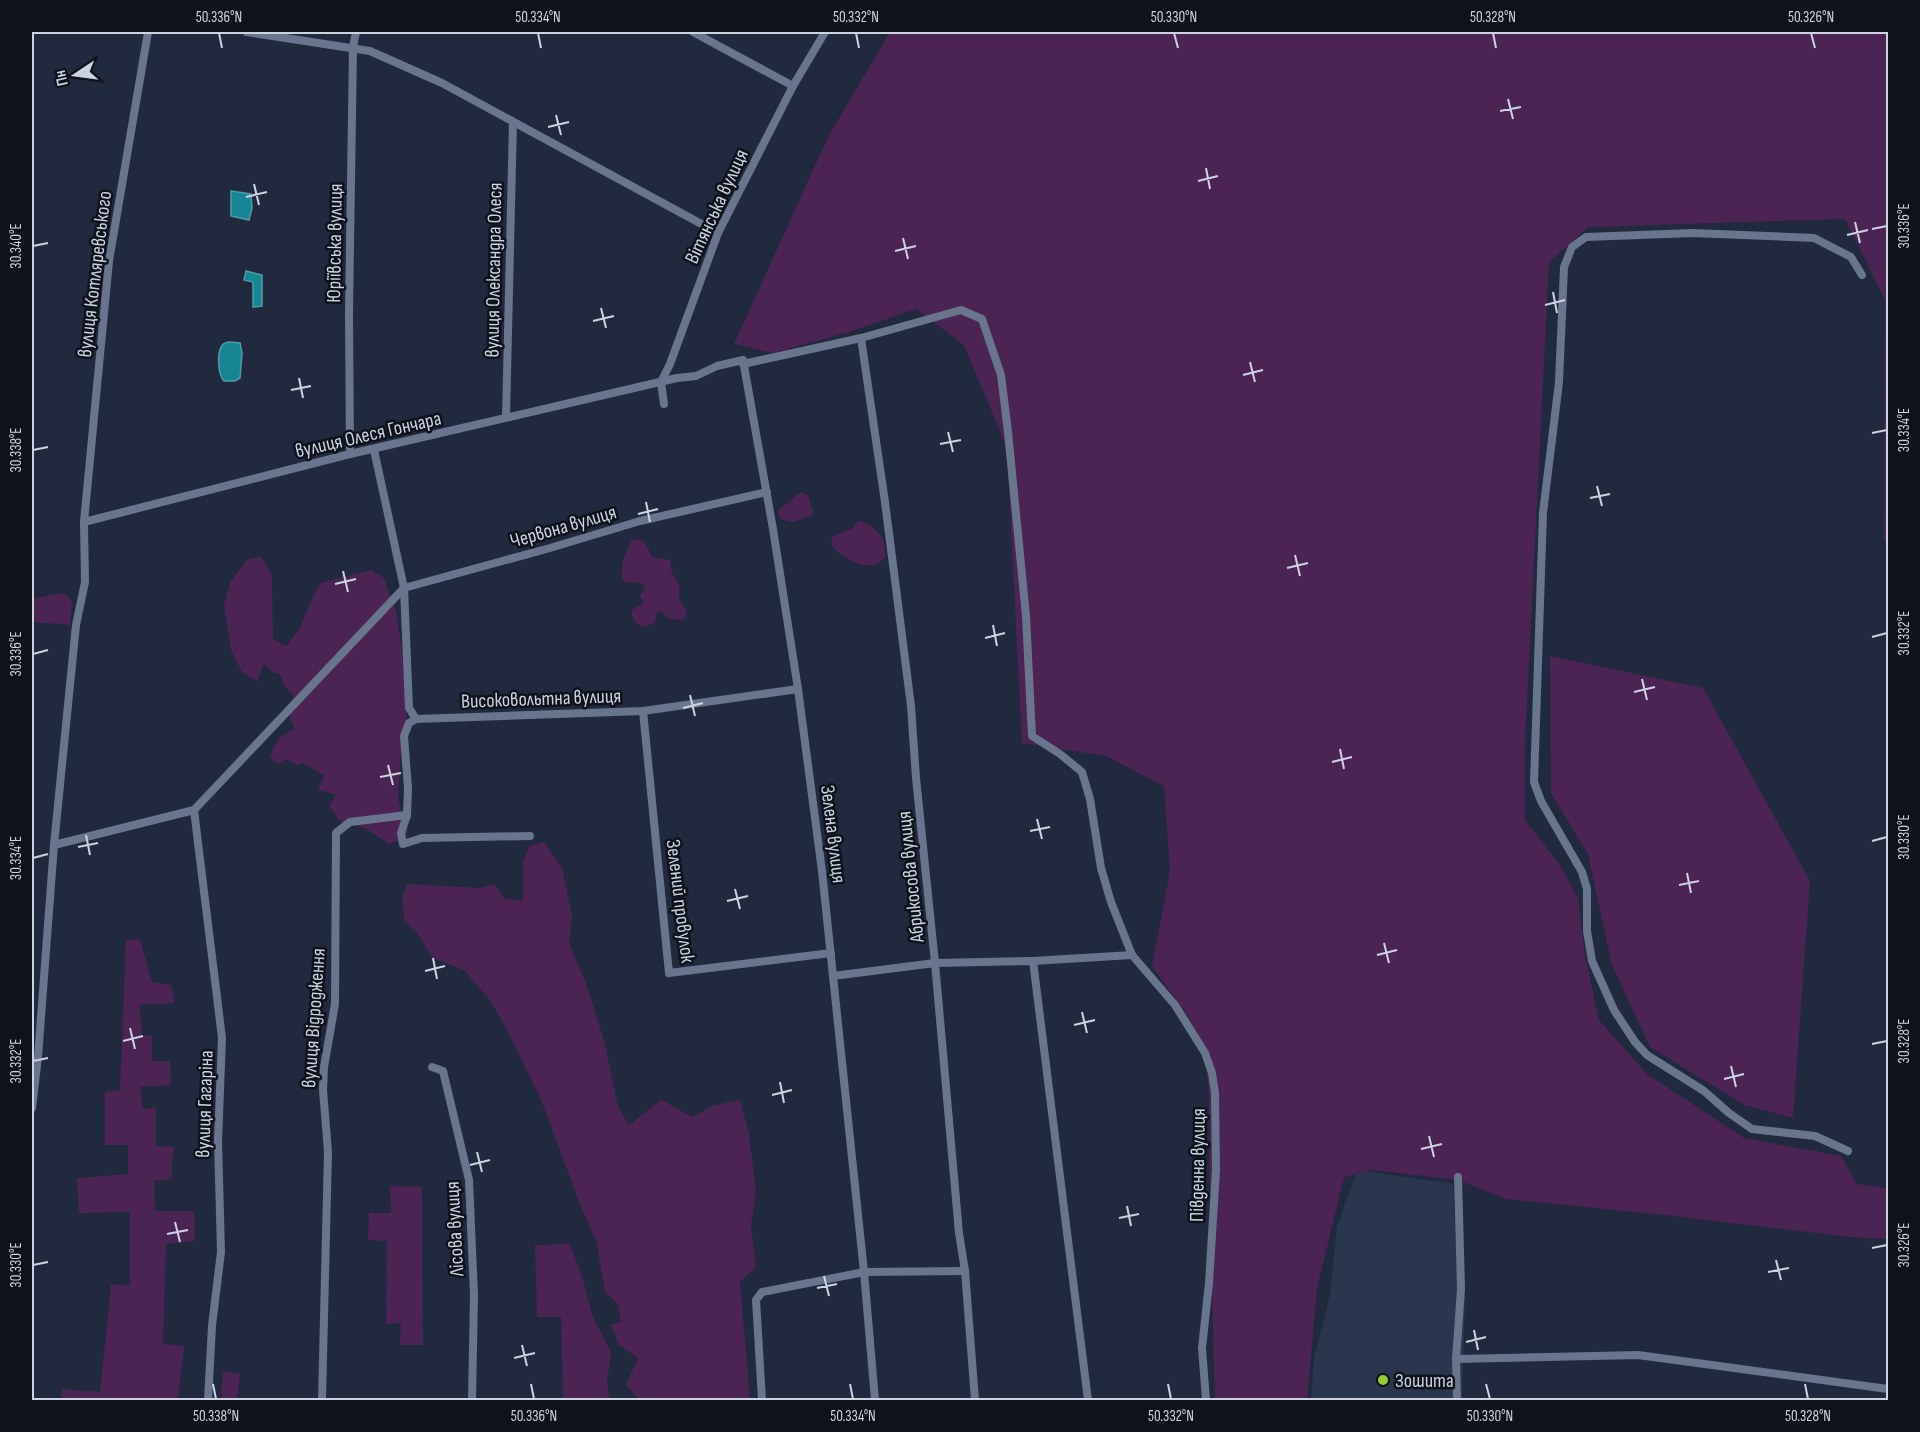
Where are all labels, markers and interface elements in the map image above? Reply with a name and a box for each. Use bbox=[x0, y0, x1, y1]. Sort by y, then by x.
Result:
text: 50.336°N bbox=[196, 8, 242, 27]
text: 50.334°N bbox=[515, 8, 561, 27]
text: 50.332°N bbox=[833, 8, 879, 27]
text: 50.330°N bbox=[1151, 8, 1197, 27]
text: 50.328°N bbox=[1470, 8, 1516, 27]
text: 50.326°N bbox=[1788, 8, 1834, 27]
north arrow bbox=[45, 45, 105, 105]
text: Пн bbox=[51, 68, 73, 88]
street label: Вітянська вулиця bbox=[680, 145, 754, 267]
street label: вулиця Олександра Олеся bbox=[480, 182, 508, 358]
street label: Юріївська вулиця bbox=[322, 183, 348, 303]
street label: вулиця Котляревського bbox=[73, 190, 117, 359]
text: 30.336°E bbox=[1895, 203, 1914, 249]
text: 30.340°E bbox=[7, 223, 26, 269]
street label: вулиця Олеся Гончара bbox=[293, 407, 444, 463]
text: 30.334°E bbox=[1895, 408, 1914, 452]
text: 30.338°E bbox=[7, 428, 26, 472]
street label: Червона вулиця bbox=[507, 500, 619, 554]
text: 30.332°E bbox=[1895, 611, 1914, 655]
text: 30.336°E bbox=[7, 631, 26, 677]
street label: Високовольтна вулиця bbox=[461, 684, 621, 714]
street label: Зелена вулиця bbox=[815, 784, 851, 885]
street label: Абрикосова вулиця bbox=[892, 810, 930, 945]
text: 30.330°E bbox=[1895, 814, 1914, 860]
text: 30.334°E bbox=[7, 836, 26, 880]
street label: Зелений провулок bbox=[661, 838, 700, 965]
street label: вулиця Відродження bbox=[297, 948, 331, 1089]
text: 30.328°E bbox=[1895, 1019, 1914, 1063]
text: 30.332°E bbox=[7, 1039, 26, 1083]
street label: вулиця Гагаріна bbox=[191, 1050, 219, 1158]
street label: Південна вулиця bbox=[1185, 1108, 1211, 1222]
street label: Лісова вулиця bbox=[441, 1181, 470, 1278]
text: 30.326°E bbox=[1895, 1222, 1914, 1268]
text: 30.330°E bbox=[7, 1242, 26, 1288]
place label: Зошита bbox=[1395, 1369, 1454, 1393]
marker: Зошита bbox=[1376, 1373, 1390, 1387]
text: 50.338°N bbox=[193, 1407, 239, 1426]
text: 50.336°N bbox=[511, 1407, 557, 1426]
text: 50.334°N bbox=[830, 1407, 876, 1426]
text: 50.332°N bbox=[1148, 1407, 1194, 1426]
text: 50.330°N bbox=[1467, 1407, 1513, 1426]
text: 50.328°N bbox=[1785, 1407, 1831, 1426]

